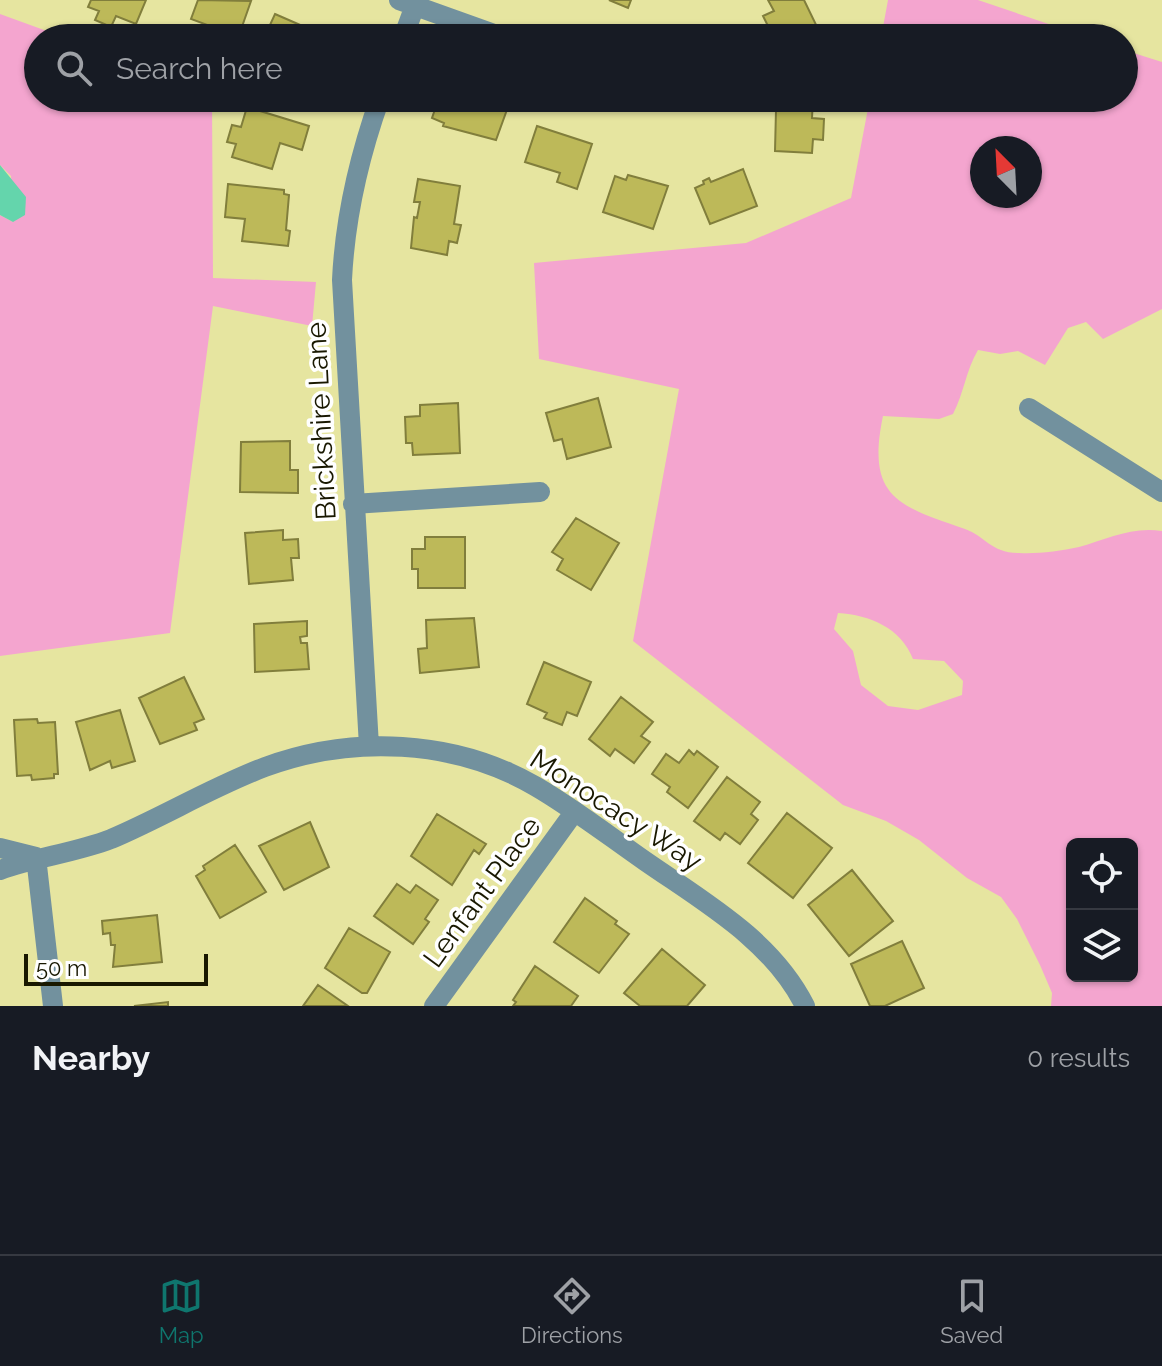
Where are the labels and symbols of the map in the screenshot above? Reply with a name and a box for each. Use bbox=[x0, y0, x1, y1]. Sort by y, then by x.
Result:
north arrow bbox=[970, 136, 1042, 208]
street label: Brickshire Lane bbox=[299, 321, 343, 521]
street label: Monocacy Way bbox=[524, 742, 708, 878]
street label: Lenfant Place bbox=[416, 810, 548, 974]
scale bar bbox=[24, 950, 208, 986]

